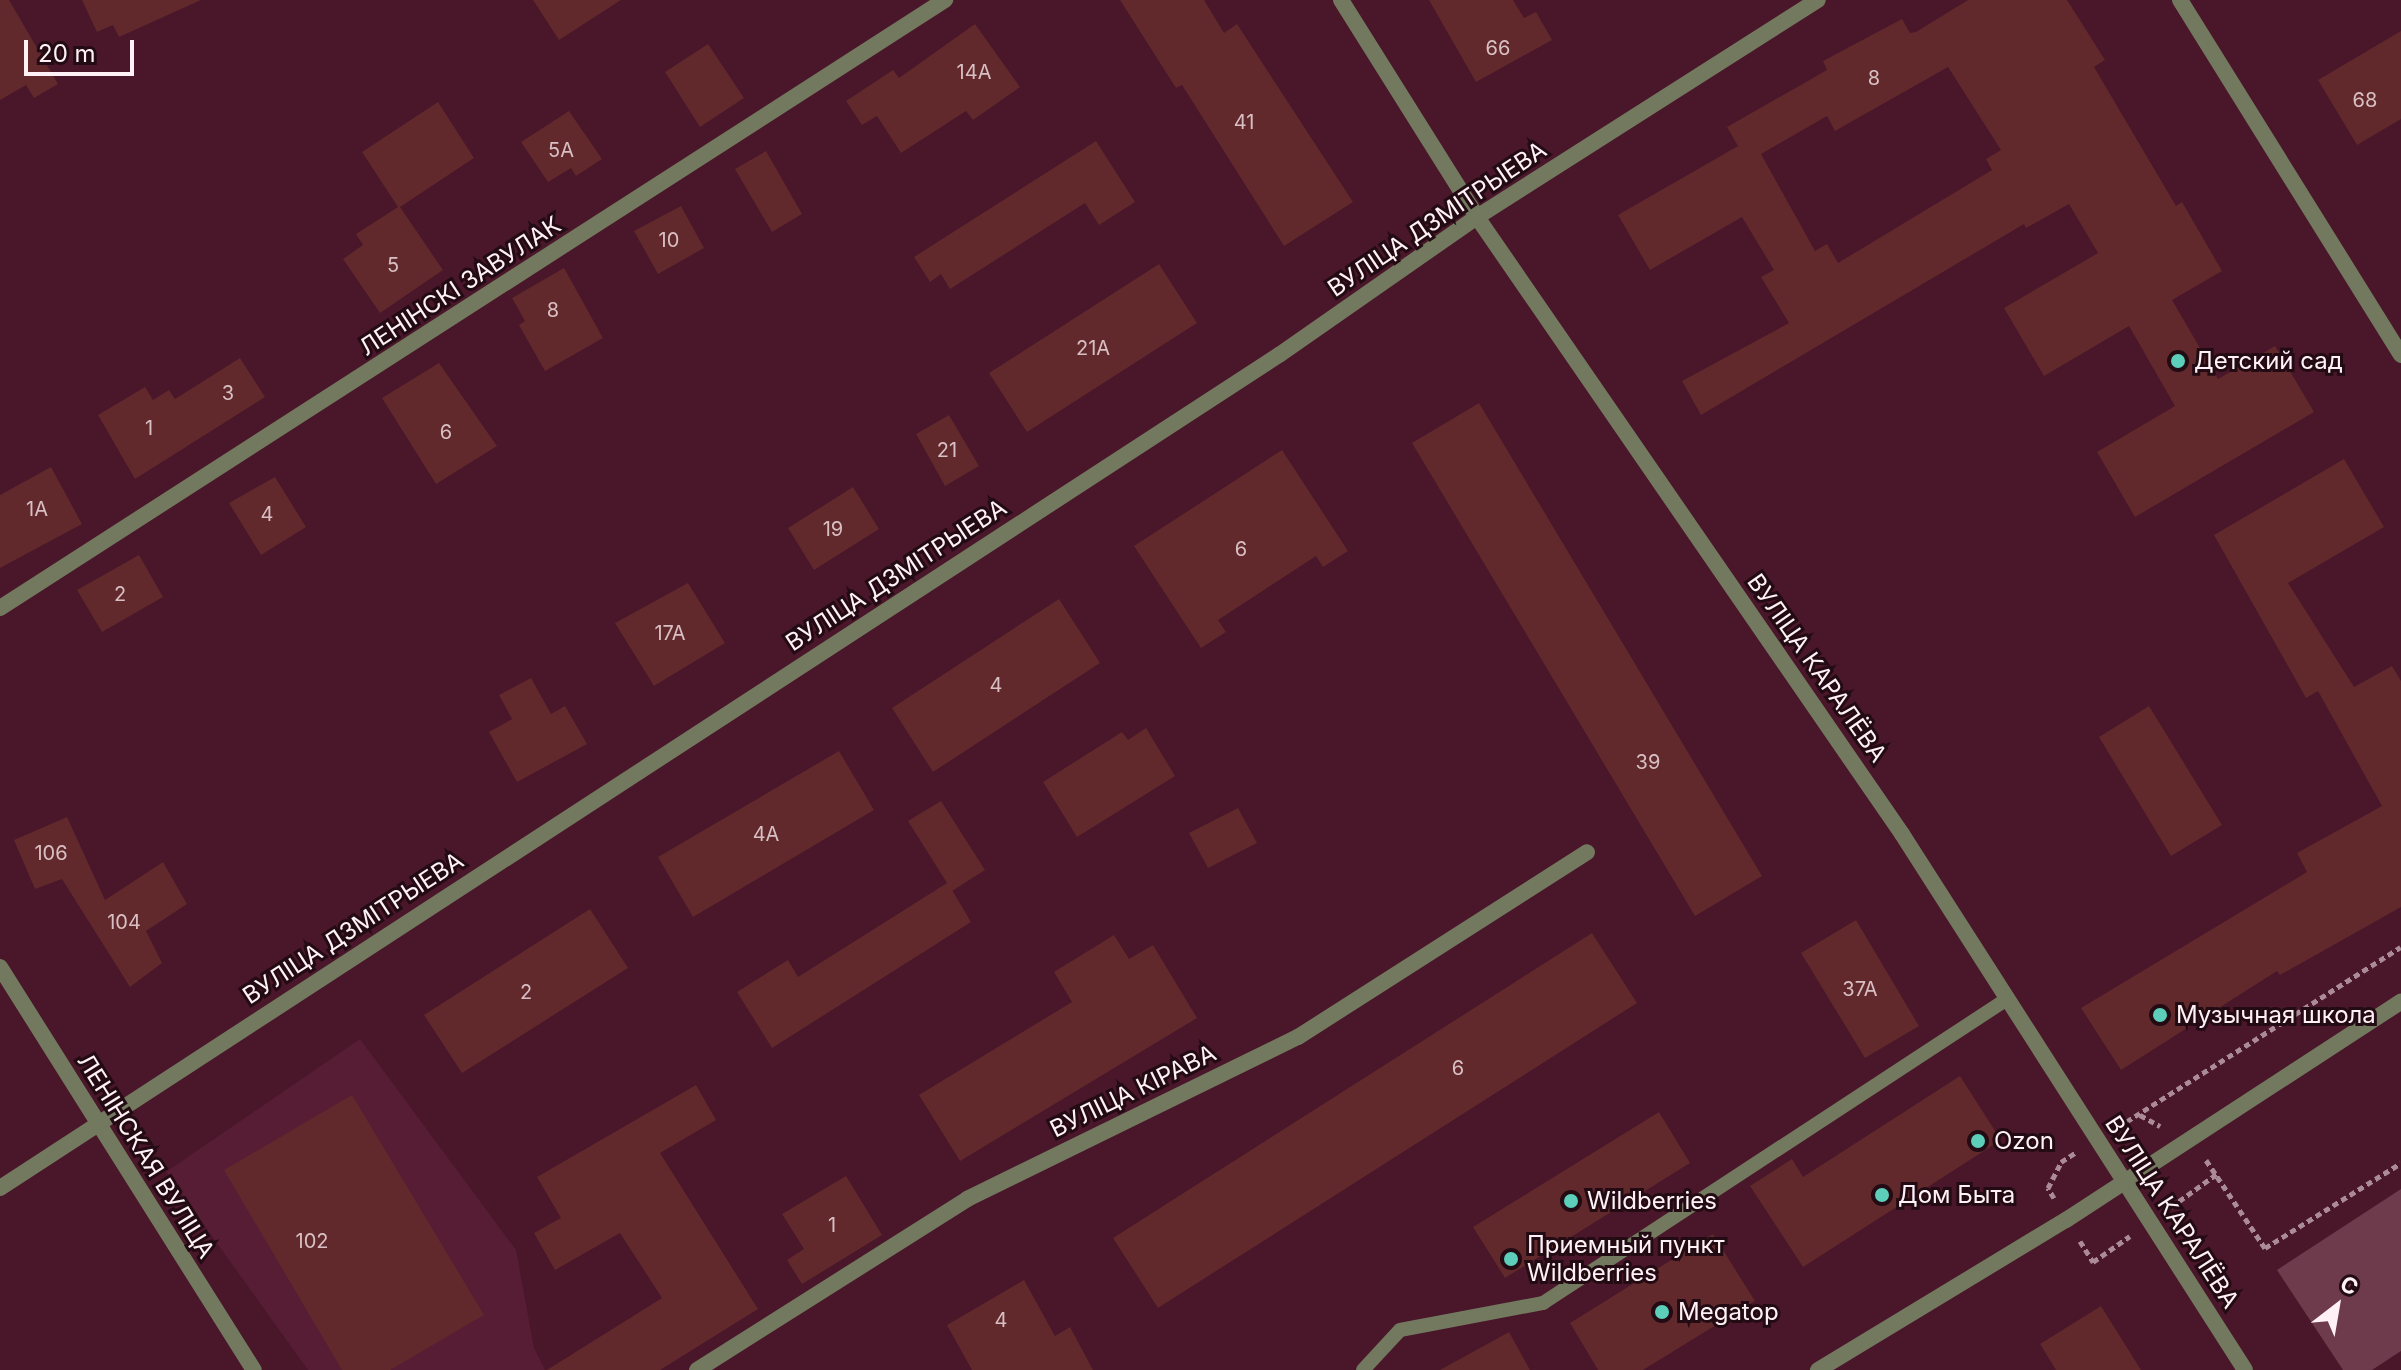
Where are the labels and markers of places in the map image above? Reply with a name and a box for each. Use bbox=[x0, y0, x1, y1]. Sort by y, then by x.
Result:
place label: Детский сад bbox=[2194, 347, 2343, 375]
marker: Детский сад bbox=[2169, 352, 2187, 370]
place label: Музычная школа bbox=[2176, 1001, 2376, 1029]
marker: Музычная школа bbox=[2151, 1006, 2169, 1024]
place label: Ozon bbox=[1994, 1127, 2054, 1155]
marker: Ozon bbox=[1969, 1132, 1987, 1150]
place label: Дом Быта bbox=[1898, 1181, 2015, 1209]
marker: Дом Быта bbox=[1873, 1186, 1891, 1204]
place label: Wildberries bbox=[1587, 1187, 1717, 1215]
marker: Wildberries bbox=[1562, 1192, 1580, 1210]
place label: Приемный пункт Wildberries bbox=[1527, 1231, 1725, 1287]
marker: Приемный пункт Wildberries bbox=[1502, 1250, 1520, 1268]
place label: Megatop bbox=[1678, 1298, 1779, 1326]
marker: Megatop bbox=[1653, 1303, 1671, 1321]

